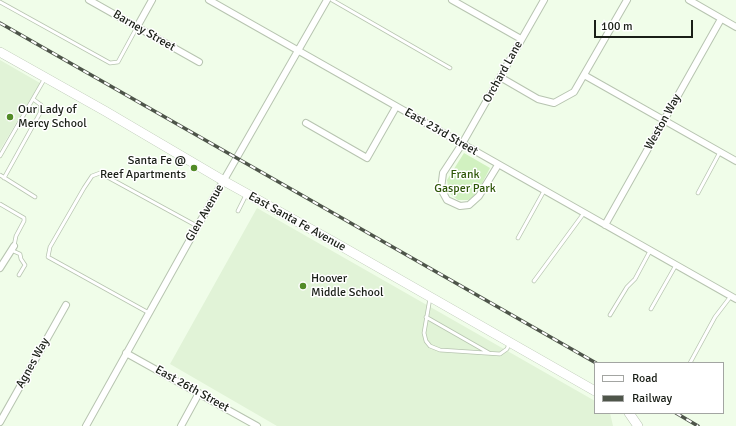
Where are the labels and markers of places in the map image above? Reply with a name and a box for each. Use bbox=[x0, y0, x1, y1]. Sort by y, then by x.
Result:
place label: Our Lady of Mercy School bbox=[18, 103, 87, 131]
marker: Our Lady of Mercy School bbox=[5, 112, 15, 122]
place label: Santa Fe @ Reef Apartments bbox=[100, 154, 186, 182]
marker: Santa Fe @ Reef Apartments bbox=[189, 163, 199, 173]
place label: Hoover Middle School bbox=[311, 272, 384, 300]
marker: Hoover Middle School bbox=[298, 281, 308, 291]

